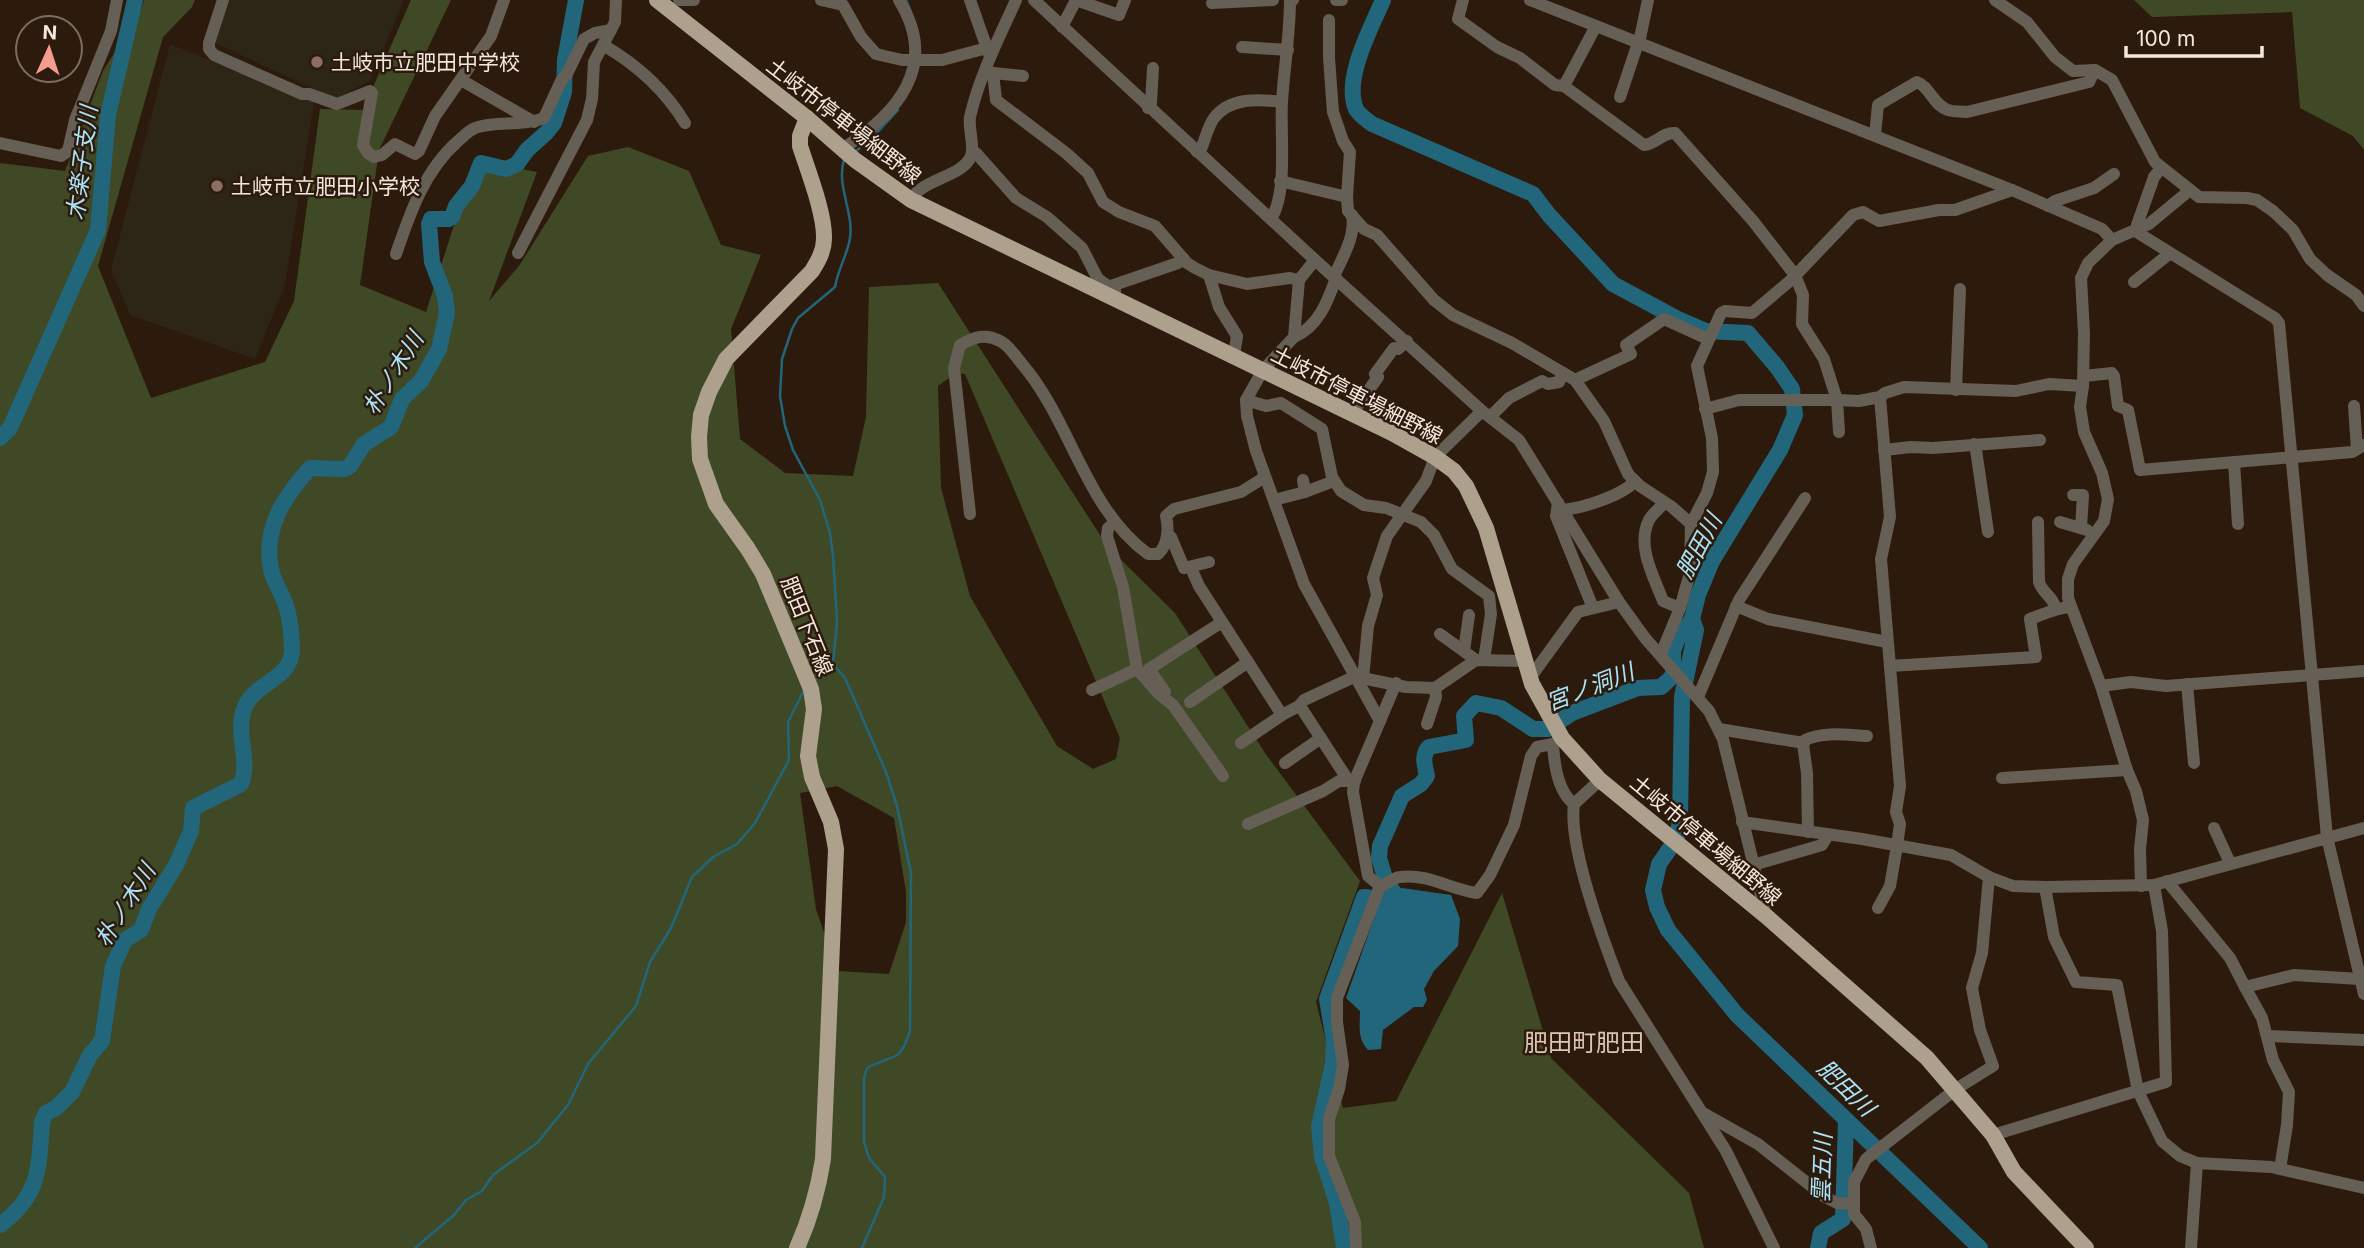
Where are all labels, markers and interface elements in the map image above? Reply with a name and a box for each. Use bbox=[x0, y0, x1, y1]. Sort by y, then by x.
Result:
north arrow bbox=[14, 14, 84, 84]
scale bar bbox=[2126, 14, 2262, 58]
text: N bbox=[42, 21, 58, 44]
text: 100 m bbox=[2136, 26, 2195, 51]
place label: 土岐市立肥田中学校 bbox=[331, 50, 520, 75]
street label: 土岐市停車場細野線 bbox=[762, 53, 926, 189]
marker: 土岐市立肥田中学校 bbox=[309, 54, 325, 70]
water label: 木楽子支川 bbox=[61, 101, 103, 222]
place label: 土岐市立肥田小学校 bbox=[231, 174, 420, 199]
marker: 土岐市立肥田小学校 bbox=[209, 178, 225, 194]
water label: 朴ノ木川 bbox=[357, 324, 431, 419]
street label: 土岐市停車場細野線 bbox=[1267, 341, 1447, 449]
water label: 肥田川 bbox=[1670, 506, 1729, 583]
street label: 肥田下石線 bbox=[776, 573, 838, 679]
water label: 宮ノ洞川 bbox=[1542, 656, 1641, 717]
street label: 土岐市停車場細野線 bbox=[1626, 770, 1786, 910]
water label: 朴ノ木川 bbox=[89, 856, 163, 951]
district label: 肥田町肥田 bbox=[1524, 1028, 1644, 1057]
water label: 肥田川 bbox=[1811, 1054, 1883, 1124]
water label: 雲五川 bbox=[1807, 1130, 1837, 1203]

